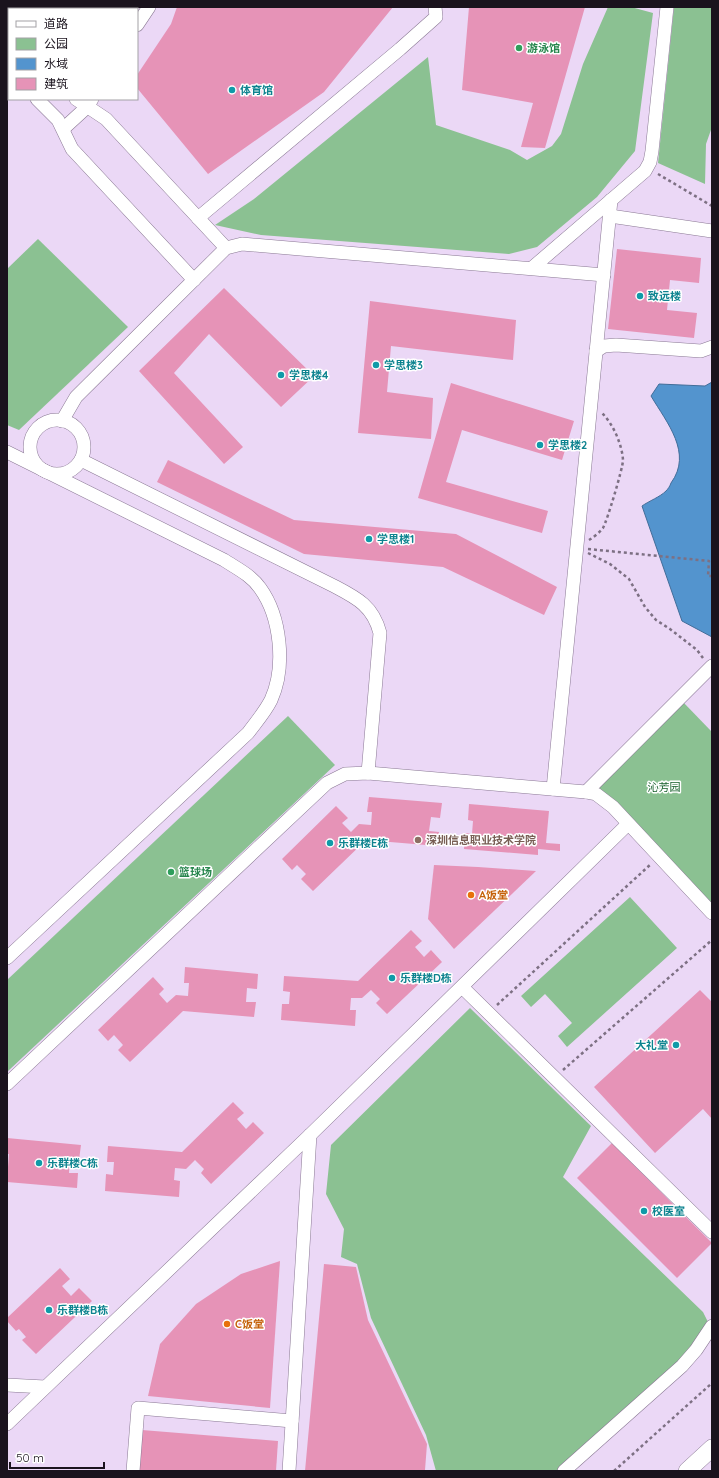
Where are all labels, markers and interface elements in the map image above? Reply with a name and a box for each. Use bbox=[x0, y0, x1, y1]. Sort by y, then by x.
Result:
legend bbox=[8, 8, 138, 100]
text: 道路 bbox=[44, 16, 68, 31]
text: 公园 bbox=[44, 36, 68, 51]
place label: 游泳馆 bbox=[527, 41, 560, 55]
marker: 游泳馆 bbox=[514, 43, 524, 53]
text: 水域 bbox=[44, 56, 68, 71]
text: 建筑 bbox=[44, 76, 68, 91]
place label: 体育馆 bbox=[240, 83, 273, 97]
marker: 体育馆 bbox=[227, 85, 237, 95]
place label: 致远楼 bbox=[648, 289, 681, 303]
marker: 致远楼 bbox=[635, 291, 645, 301]
place label: 学思楼3 bbox=[384, 358, 423, 372]
marker: 学思楼3 bbox=[371, 360, 381, 370]
place label: 学思楼4 bbox=[289, 368, 329, 382]
marker: 学思楼4 bbox=[276, 370, 286, 380]
place label: 学思楼2 bbox=[548, 438, 587, 452]
marker: 学思楼2 bbox=[535, 440, 545, 450]
place label: 学思楼1 bbox=[377, 532, 414, 546]
marker: 学思楼1 bbox=[364, 534, 374, 544]
park label: 沁芳园 bbox=[648, 780, 681, 794]
place label: 深圳信息职业技术学院 bbox=[426, 833, 536, 847]
marker: 深圳信息职业技术学院 bbox=[413, 835, 423, 845]
place label: 乐群楼E栋 bbox=[338, 836, 388, 850]
marker: 乐群楼E栋 bbox=[325, 838, 335, 848]
place label: 篮球场 bbox=[179, 865, 212, 879]
marker: 篮球场 bbox=[166, 867, 176, 877]
place label: A饭堂 bbox=[479, 888, 508, 902]
marker: A饭堂 bbox=[466, 890, 476, 900]
place label: 乐群楼D栋 bbox=[400, 971, 452, 985]
marker: 乐群楼D栋 bbox=[387, 973, 397, 983]
place label: 大礼堂 bbox=[635, 1038, 668, 1052]
marker: 大礼堂 bbox=[671, 1040, 681, 1050]
place label: 乐群楼C栋 bbox=[47, 1156, 98, 1170]
marker: 乐群楼C栋 bbox=[34, 1158, 44, 1168]
place label: 校医室 bbox=[652, 1204, 685, 1218]
marker: 校医室 bbox=[639, 1206, 649, 1216]
place label: 乐群楼B栋 bbox=[57, 1303, 108, 1317]
marker: 乐群楼B栋 bbox=[44, 1305, 54, 1315]
place label: C饭堂 bbox=[235, 1317, 264, 1331]
marker: C饭堂 bbox=[222, 1319, 232, 1329]
scale bar bbox=[10, 1444, 104, 1470]
text: 50 m bbox=[16, 1450, 44, 1465]

